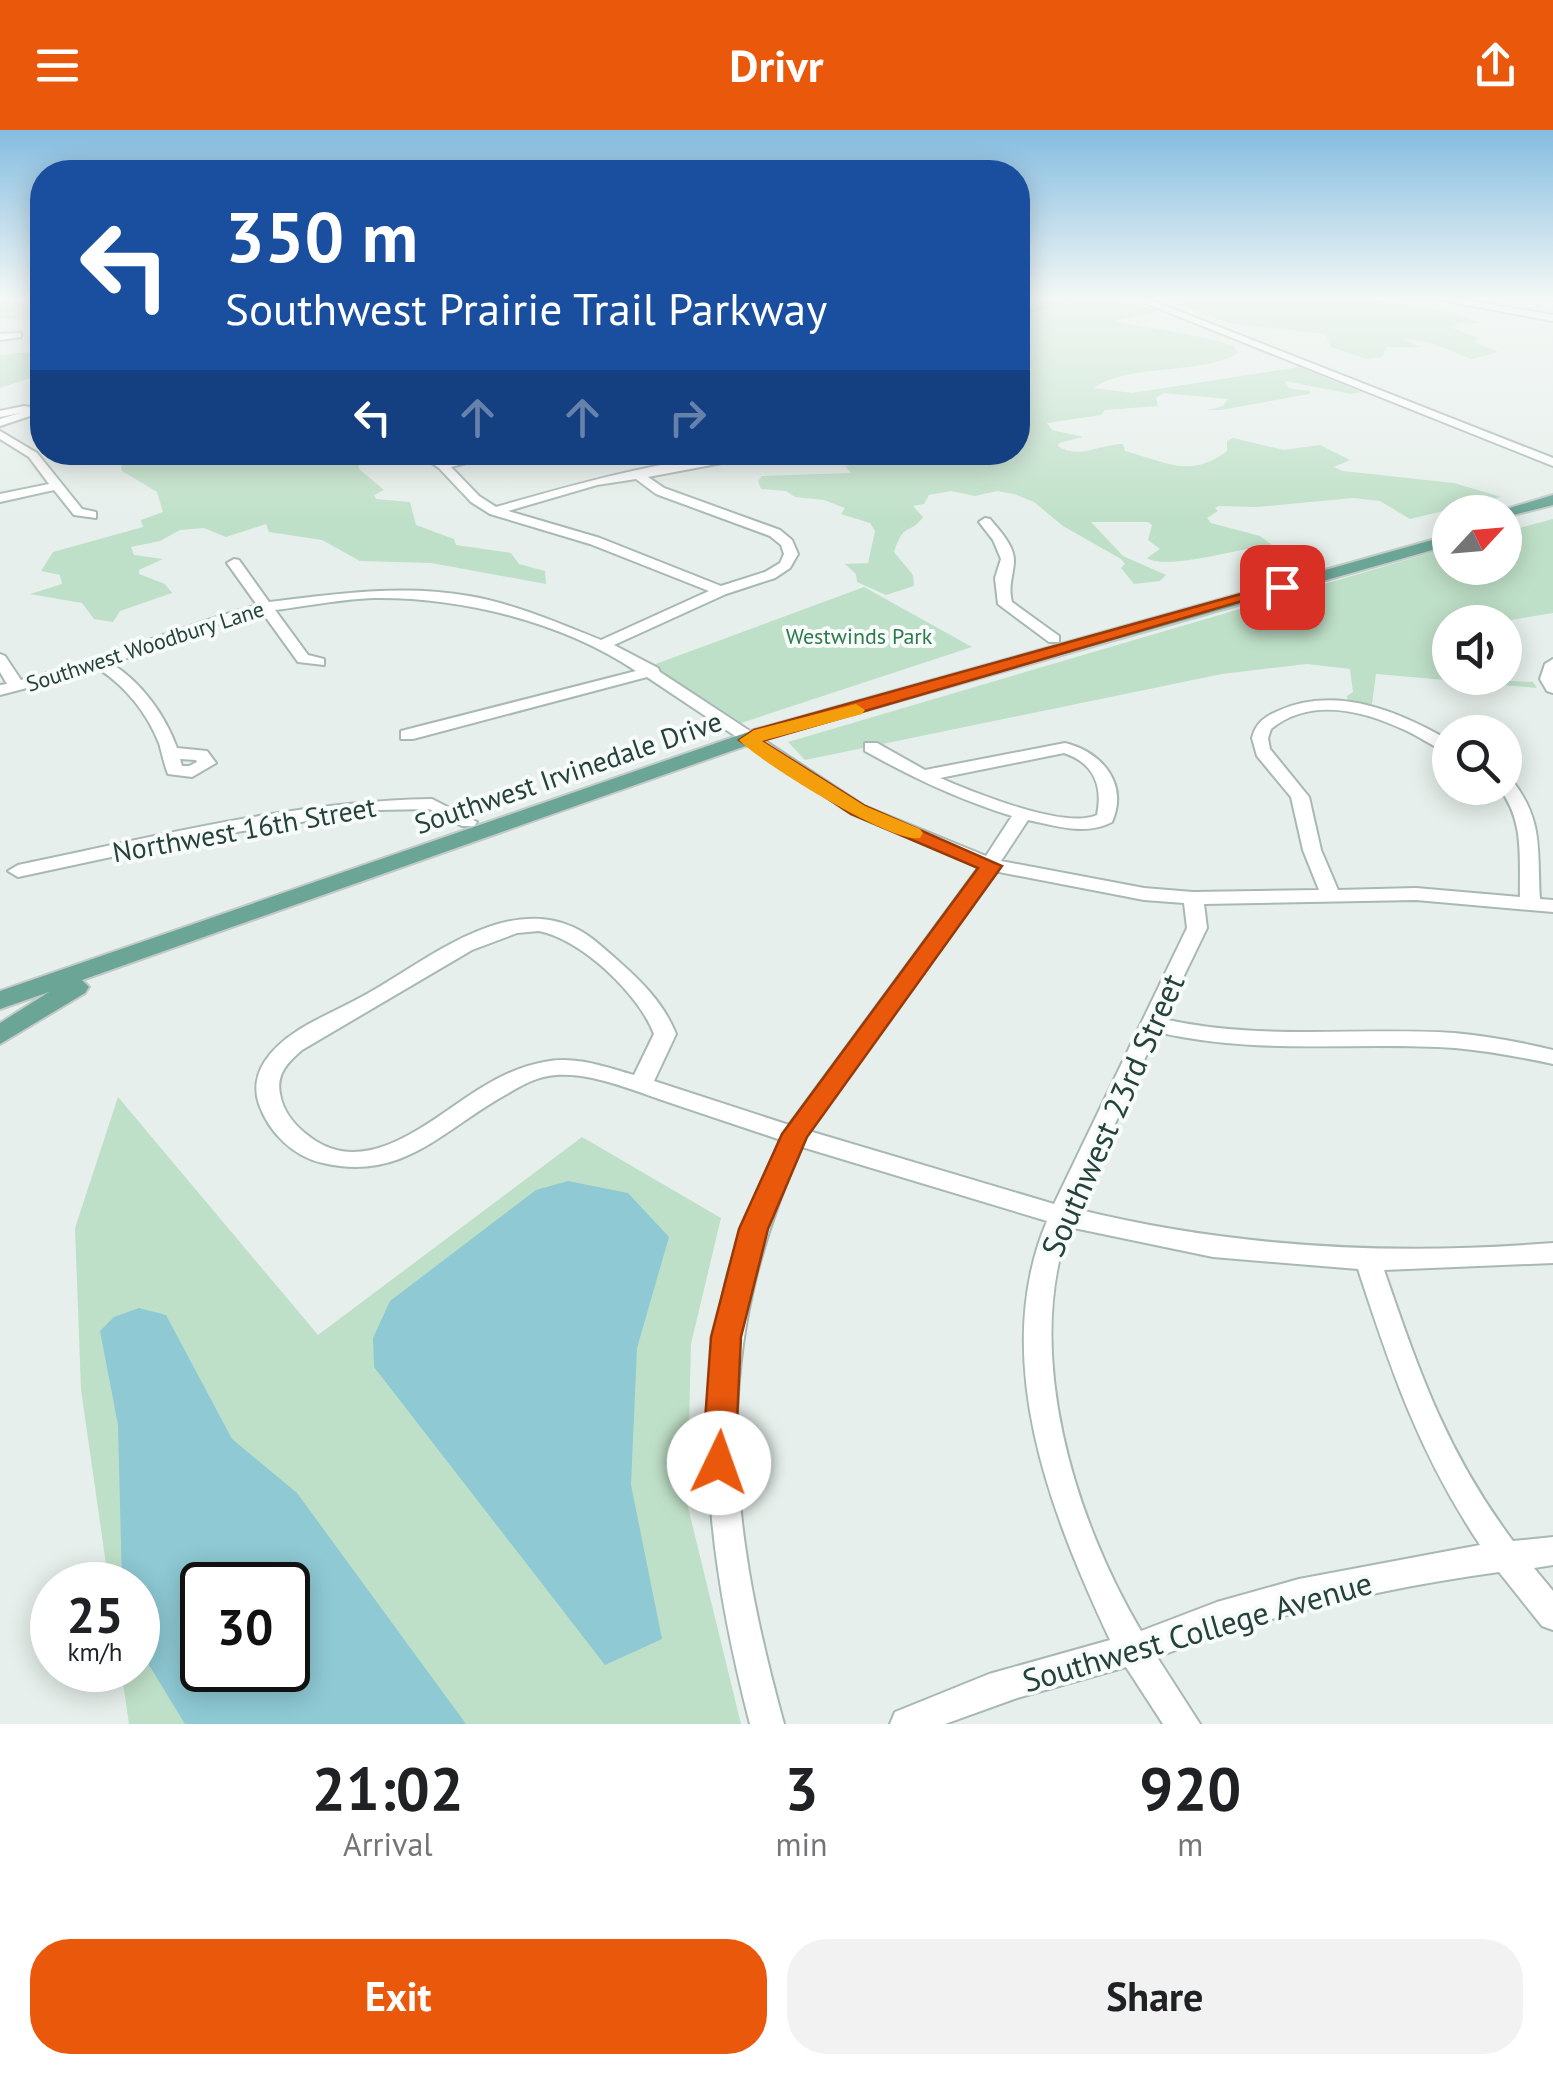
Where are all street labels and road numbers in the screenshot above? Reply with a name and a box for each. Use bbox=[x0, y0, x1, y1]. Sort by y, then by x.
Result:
street label: Southwest Woodbury Lane bbox=[23, 594, 267, 698]
street label: Southwest Irvinedale Drive bbox=[409, 702, 727, 842]
street label: Northwest 16th Street bbox=[110, 788, 379, 870]
street label: Southwest 23rd Street bbox=[1031, 967, 1193, 1263]
street label: Southwest College Avenue bbox=[1017, 1561, 1377, 1701]

